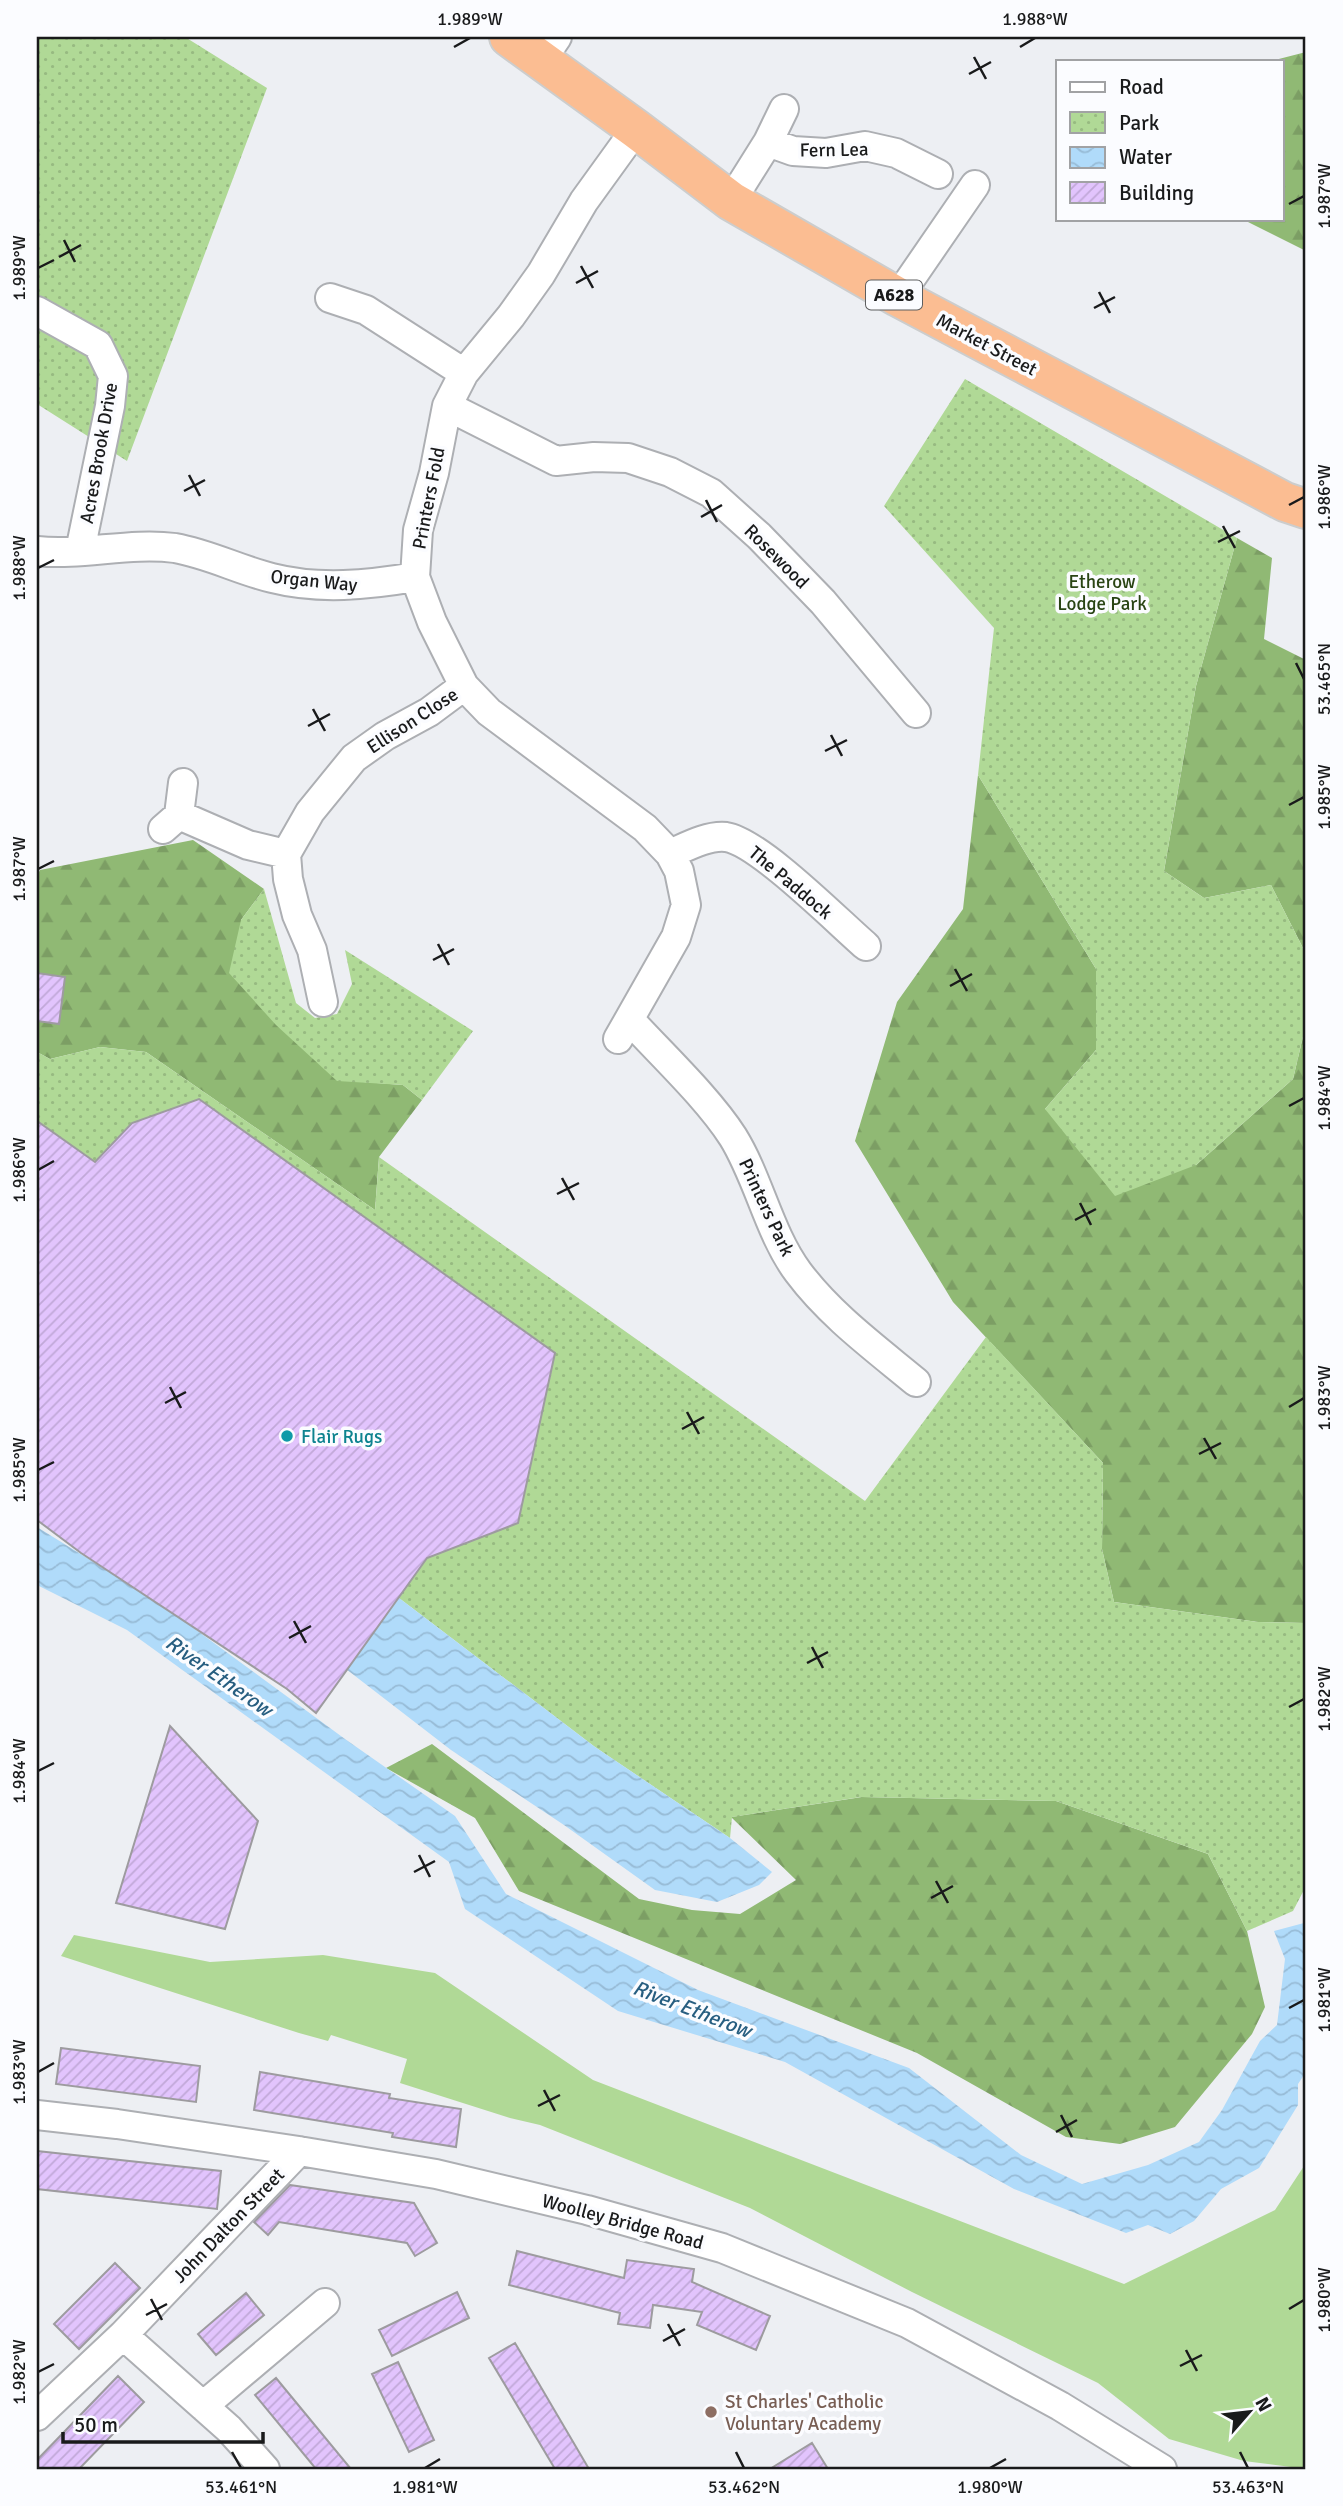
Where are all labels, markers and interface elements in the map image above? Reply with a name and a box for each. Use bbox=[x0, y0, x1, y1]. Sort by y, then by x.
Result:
text: 1.989°W bbox=[437, 8, 503, 30]
text: 1.988°W bbox=[1002, 8, 1068, 30]
legend bbox=[1056, 60, 1284, 220]
text: Road bbox=[1119, 74, 1164, 100]
text: Park bbox=[1119, 110, 1160, 136]
street label: Fern Lea bbox=[799, 137, 869, 163]
text: Water bbox=[1119, 144, 1172, 170]
text: 1.987°W bbox=[1313, 163, 1335, 229]
text: Building bbox=[1119, 180, 1194, 206]
text: 1.989°W bbox=[8, 235, 30, 301]
road number: A628 bbox=[866, 281, 922, 310]
street label: Market Street bbox=[932, 308, 1041, 382]
street label: Acres Brook Drive bbox=[75, 381, 123, 526]
street label: Printers Fold bbox=[407, 445, 451, 551]
text: 1.986°W bbox=[1313, 464, 1335, 530]
street label: Rosewood bbox=[739, 519, 814, 594]
text: 1.988°W bbox=[8, 535, 30, 601]
street label: Organ Way bbox=[269, 564, 359, 598]
park label: Etherow Lodge Park bbox=[1057, 570, 1147, 616]
text: 53.465°N bbox=[1313, 643, 1335, 715]
street label: Ellison Close bbox=[362, 682, 463, 759]
text: 1.985°W bbox=[1313, 764, 1335, 830]
text: 1.987°W bbox=[8, 836, 30, 902]
street label: The Paddock bbox=[744, 841, 837, 925]
text: 1.984°W bbox=[1313, 1065, 1335, 1131]
text: 1.986°W bbox=[8, 1137, 30, 1203]
street label: Printers Park bbox=[733, 1155, 799, 1261]
text: 1.983°W bbox=[1313, 1365, 1335, 1431]
place label: Flair Rugs bbox=[301, 1425, 382, 1449]
marker: Flair Rugs bbox=[279, 1428, 295, 1444]
text: 1.985°W bbox=[8, 1437, 30, 1503]
water label: River Etherow bbox=[161, 1630, 280, 1724]
text: 1.982°W bbox=[1313, 1666, 1335, 1732]
text: 1.984°W bbox=[8, 1738, 30, 1804]
text: 1.981°W bbox=[1313, 1967, 1335, 2033]
water label: River Etherow bbox=[629, 1975, 757, 2044]
text: 1.983°W bbox=[8, 2039, 30, 2105]
street label: John Dalton Street bbox=[168, 2163, 290, 2288]
street label: Woolley Bridge Road bbox=[539, 2189, 706, 2255]
text: 1.980°W bbox=[1313, 2267, 1335, 2333]
text: 1.982°W bbox=[8, 2339, 30, 2405]
north arrow bbox=[1214, 2376, 1284, 2446]
place label: St Charles' Catholic Voluntary Academy bbox=[725, 2390, 883, 2436]
text: N bbox=[1249, 2393, 1277, 2416]
scale bar bbox=[63, 2401, 262, 2445]
marker: St Charles' Catholic Voluntary Academy bbox=[703, 2404, 719, 2420]
text: 50 m bbox=[74, 2412, 118, 2438]
text: 53.461°N bbox=[205, 2476, 277, 2498]
text: 1.981°W bbox=[392, 2476, 458, 2498]
text: 53.462°N bbox=[708, 2476, 780, 2498]
text: 1.980°W bbox=[957, 2476, 1023, 2498]
text: 53.463°N bbox=[1212, 2476, 1284, 2498]

